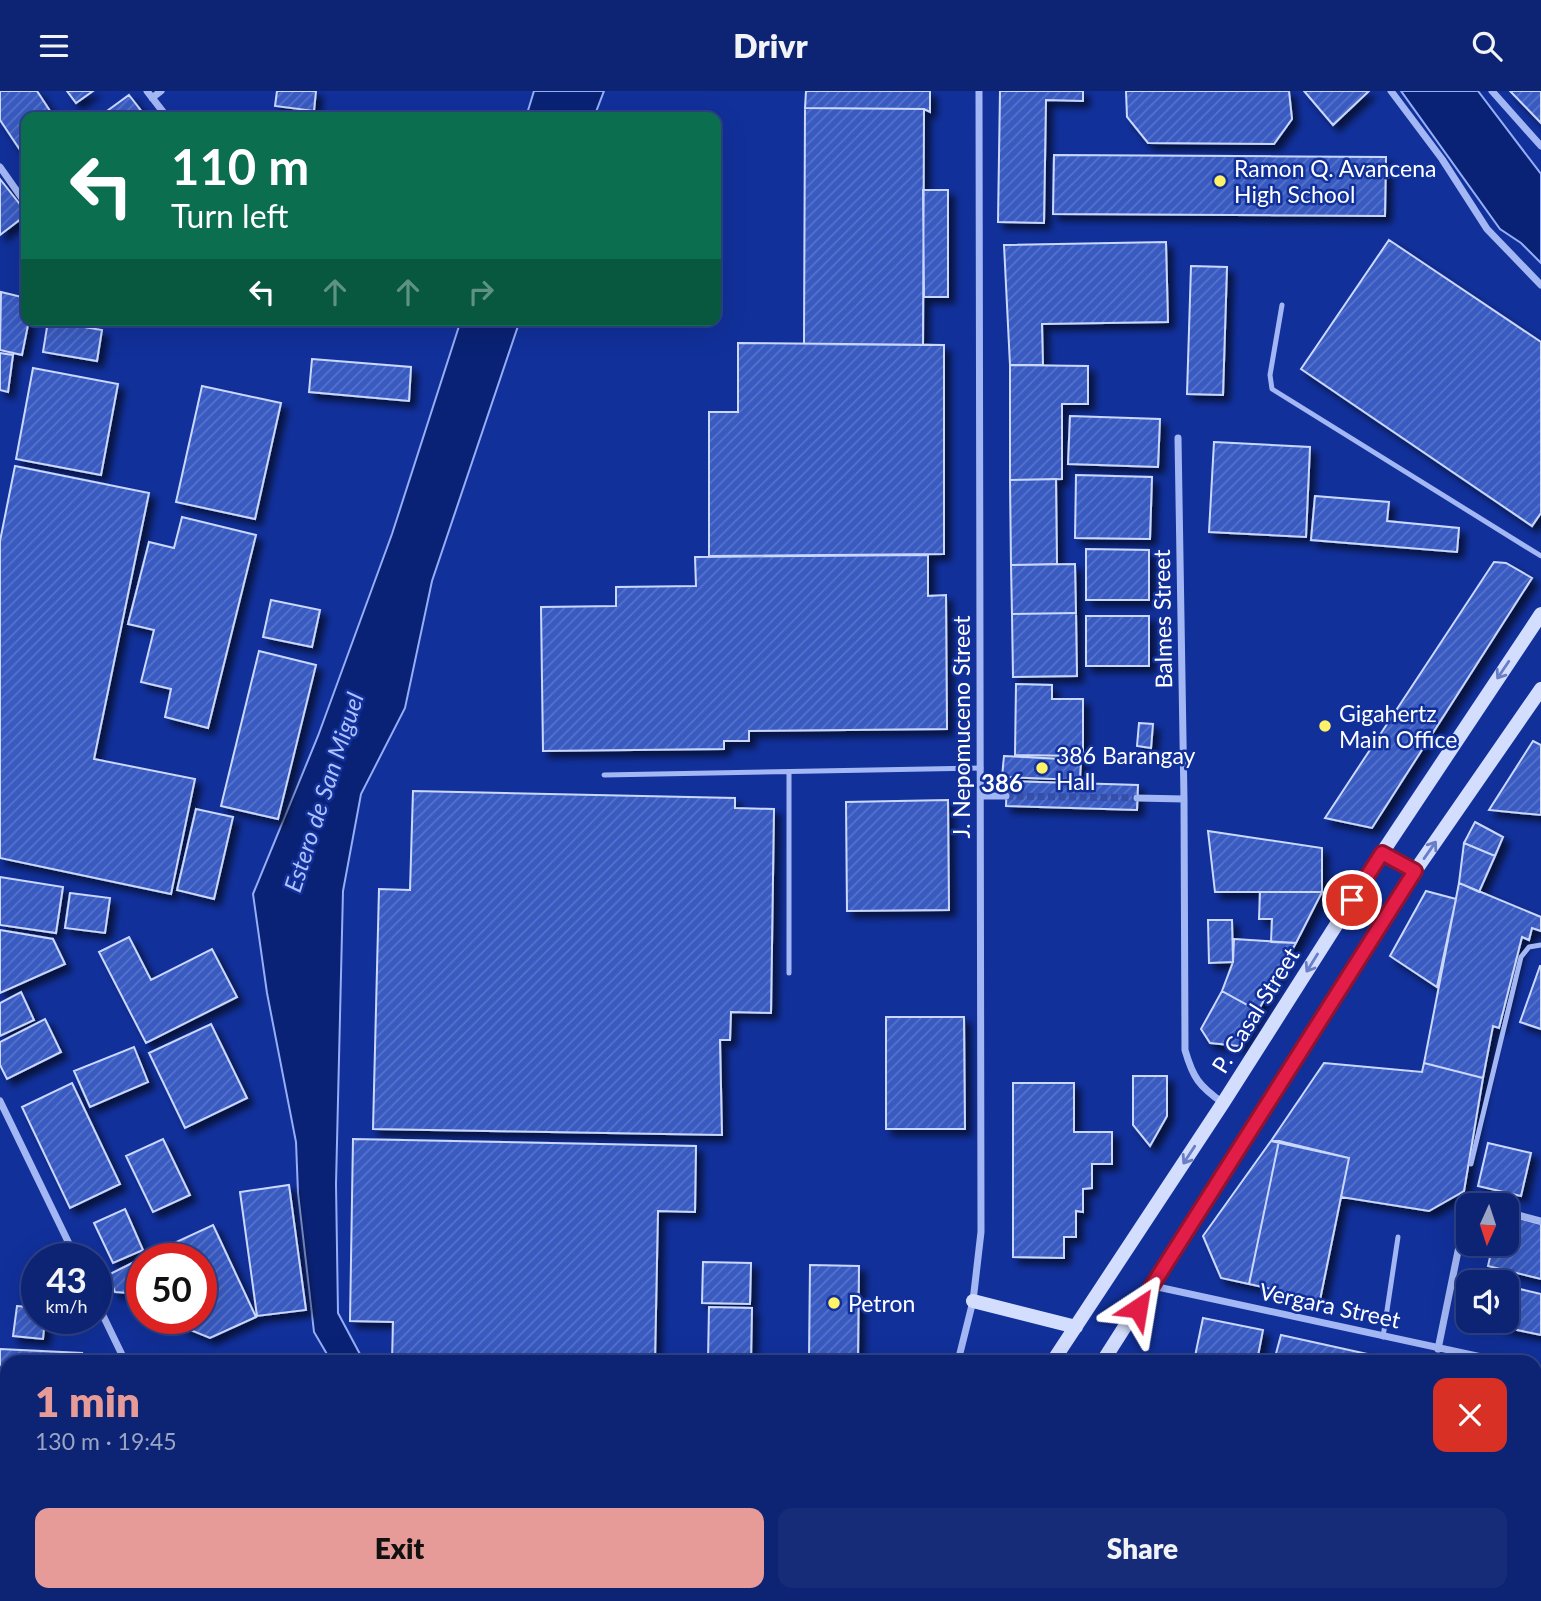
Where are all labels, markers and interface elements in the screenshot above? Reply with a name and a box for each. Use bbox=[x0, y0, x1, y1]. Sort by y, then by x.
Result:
text: Drivr bbox=[733, 26, 808, 65]
icon: menu bbox=[35, 27, 73, 65]
icon: search bbox=[1468, 27, 1506, 65]
text: 110 m bbox=[171, 137, 309, 195]
icon: left bbox=[56, 140, 147, 231]
place label: Ramon Q. Avancena High School bbox=[1234, 154, 1436, 208]
marker: Ramon Q. Avancena High School bbox=[1212, 173, 1228, 189]
text: Turn left bbox=[171, 196, 288, 235]
icon: left bbox=[243, 273, 281, 311]
icon: ahead bbox=[316, 273, 354, 311]
icon: ahead bbox=[389, 273, 427, 311]
icon: right bbox=[462, 273, 500, 311]
street label: Balmes Street bbox=[1147, 549, 1177, 689]
street label: J. Nepomuceno Street bbox=[947, 615, 975, 839]
one-way arrow bbox=[1496, 660, 1510, 680]
water label: Estero de San Miguel bbox=[277, 688, 369, 895]
place label: Gigahertz Main Office bbox=[1339, 699, 1457, 753]
marker: Gigahertz Main Office bbox=[1317, 718, 1333, 734]
place label: 386 Barangay Hall bbox=[1056, 741, 1196, 795]
marker: 386 Barangay Hall bbox=[1034, 760, 1050, 776]
district label: 386 bbox=[981, 768, 1023, 797]
one-way arrow bbox=[1423, 841, 1437, 860]
pin bbox=[1322, 870, 1382, 930]
icon: arrive bbox=[1333, 881, 1371, 919]
street label: P. Casal Street bbox=[1205, 941, 1305, 1078]
one-way arrow bbox=[1304, 953, 1318, 973]
one-way arrow bbox=[1181, 1144, 1195, 1164]
north arrow bbox=[1456, 1193, 1519, 1257]
map controls bbox=[1456, 1193, 1519, 1333]
speed limit sign: 50 bbox=[126, 1243, 217, 1334]
text: 43 bbox=[46, 1258, 87, 1300]
button: sound bbox=[1456, 1270, 1519, 1333]
position arrow bbox=[1101, 1271, 1175, 1345]
street label: Vergara Street bbox=[1257, 1276, 1404, 1334]
place label: Petron bbox=[848, 1289, 915, 1317]
text: km/h bbox=[45, 1295, 88, 1317]
marker: Petron bbox=[826, 1295, 842, 1311]
text: 1 min bbox=[35, 1376, 140, 1426]
button: close bbox=[1433, 1378, 1507, 1452]
text: 130 m · 19:45 bbox=[35, 1427, 177, 1455]
button: Exit bbox=[35, 1508, 764, 1588]
button: Share bbox=[778, 1508, 1507, 1588]

